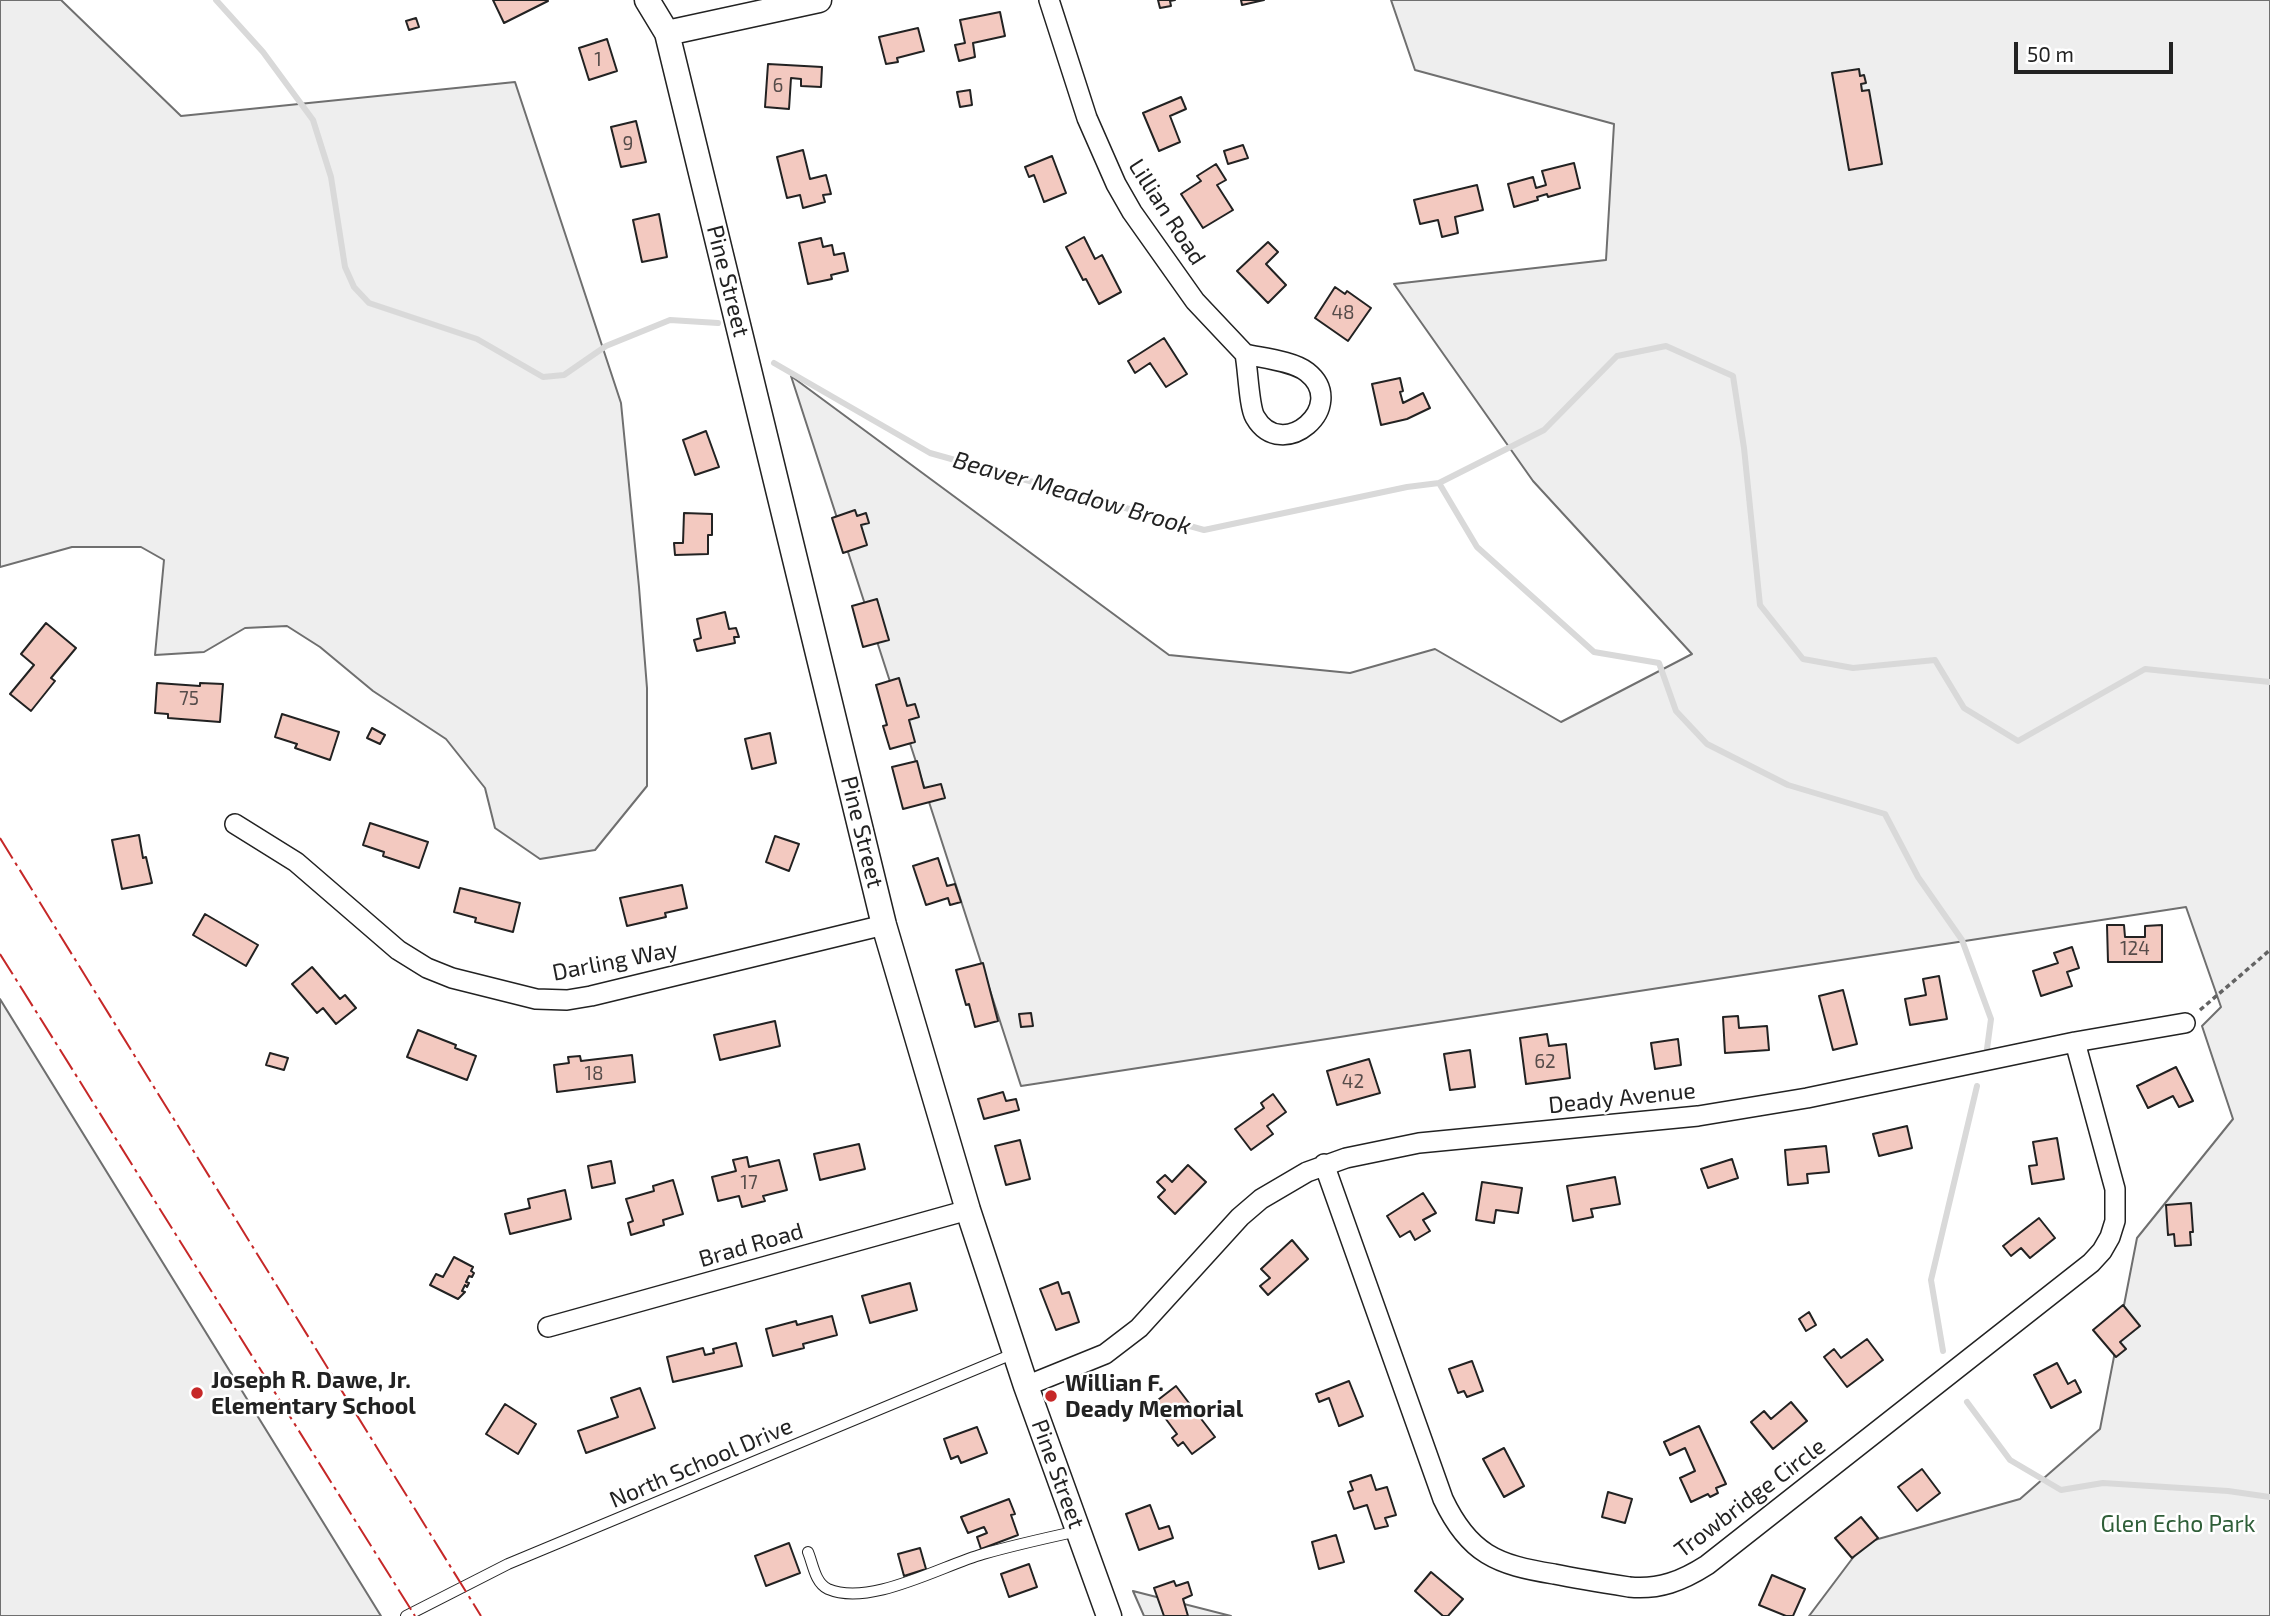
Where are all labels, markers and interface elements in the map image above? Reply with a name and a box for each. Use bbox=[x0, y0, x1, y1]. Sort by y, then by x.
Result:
scale bar bbox=[2018, 28, 2177, 72]
text: 50 m bbox=[2027, 41, 2074, 66]
house number: 1 bbox=[594, 49, 602, 71]
house number: 6 bbox=[773, 75, 783, 97]
house number: 9 bbox=[623, 133, 633, 155]
street label: Lillian Road bbox=[1122, 154, 1212, 270]
street label: Pine Street bbox=[701, 222, 755, 340]
house number: 48 bbox=[1331, 302, 1355, 324]
water label: Beaver Meadow Brook bbox=[950, 445, 1194, 541]
house number: 75 bbox=[179, 688, 199, 710]
street label: Pine Street bbox=[835, 773, 889, 891]
street label: Darling Way bbox=[550, 935, 680, 987]
house number: 124 bbox=[2120, 938, 2150, 960]
house number: 62 bbox=[1534, 1051, 1556, 1073]
house number: 18 bbox=[584, 1063, 604, 1085]
house number: 42 bbox=[1342, 1071, 1364, 1093]
street label: Deady Avenue bbox=[1547, 1077, 1697, 1119]
house number: 17 bbox=[740, 1172, 758, 1194]
street label: Brad Road bbox=[696, 1217, 806, 1273]
place label: Joseph R. Dawe, Jr. Elementary School bbox=[211, 1366, 416, 1420]
place label: Willian F. Deady Memorial bbox=[1065, 1369, 1243, 1423]
marker: Joseph R. Dawe, Jr. Elementary School bbox=[189, 1385, 205, 1401]
marker: Willian F. Deady Memorial bbox=[1043, 1388, 1059, 1404]
street label: North School Drive bbox=[605, 1412, 797, 1514]
street label: Pine Street bbox=[1026, 1416, 1090, 1532]
street label: Trowbridge Circle bbox=[1669, 1432, 1831, 1564]
park label: Glen Echo Park bbox=[2101, 1510, 2255, 1538]

